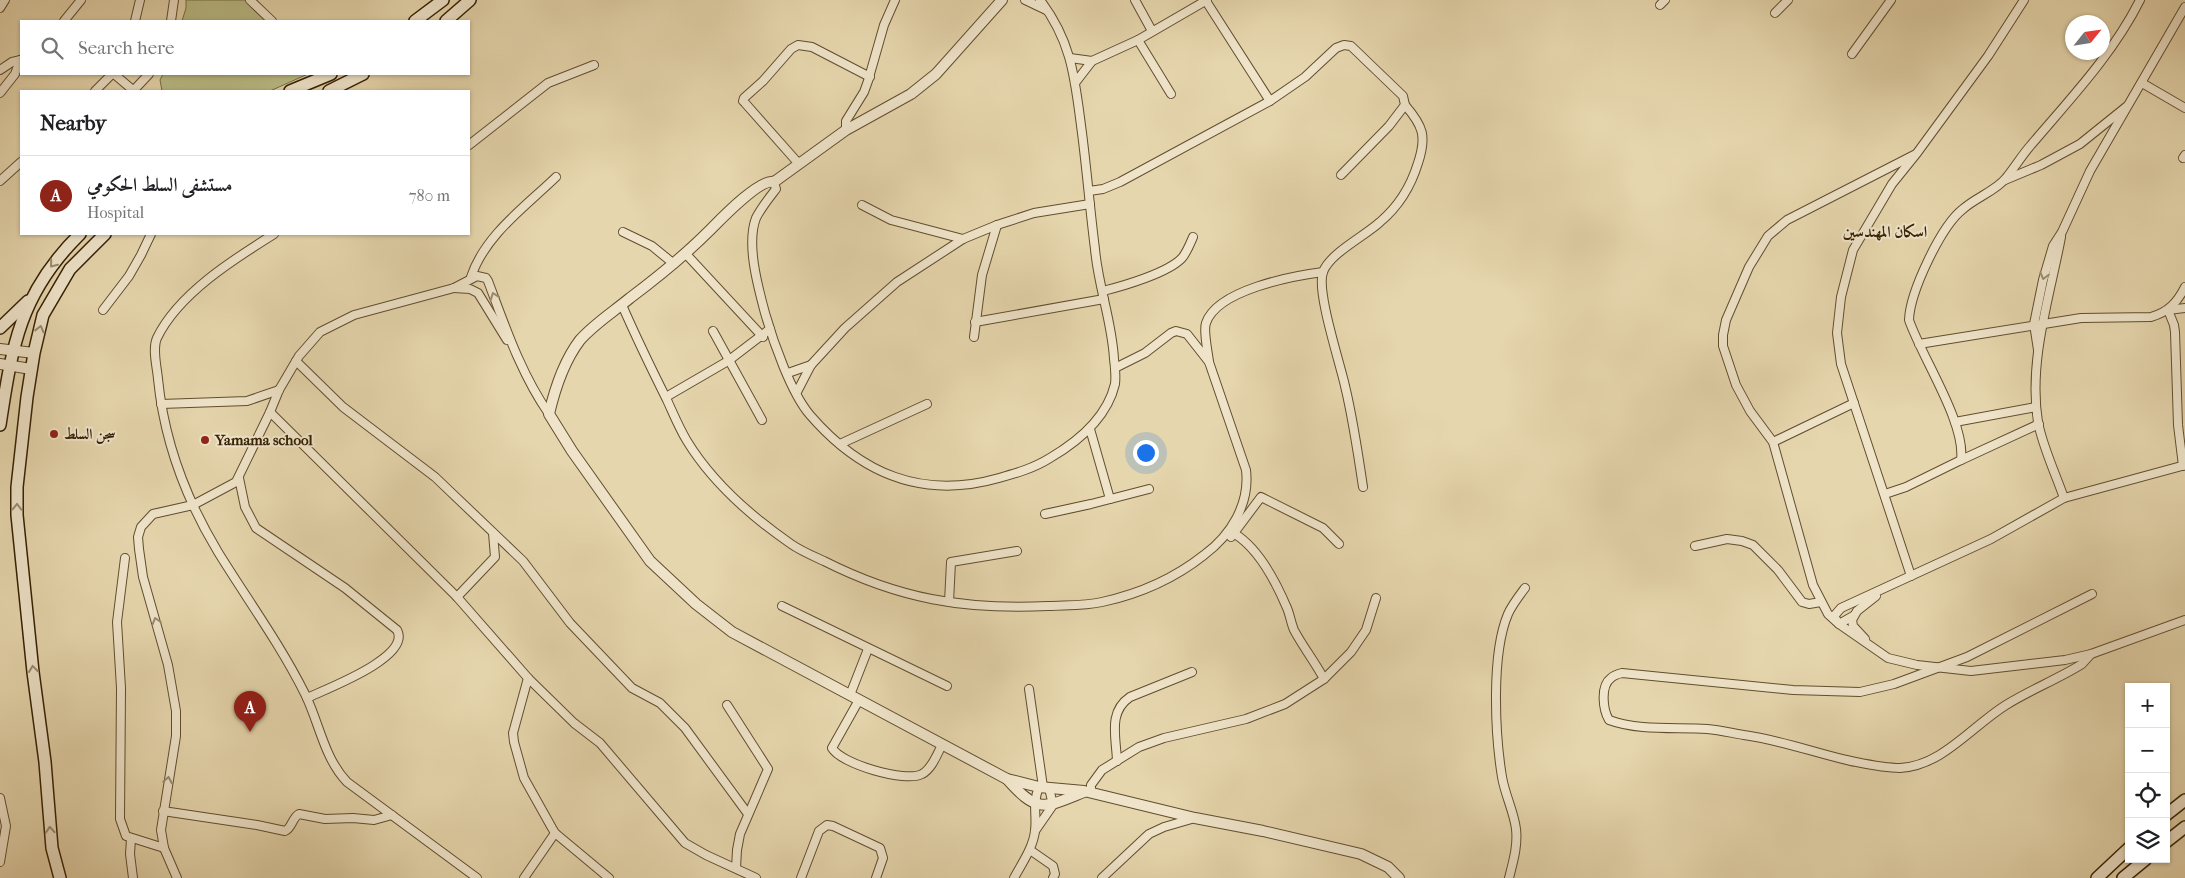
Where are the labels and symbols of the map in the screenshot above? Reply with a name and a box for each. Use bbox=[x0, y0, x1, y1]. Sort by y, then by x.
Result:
north arrow bbox=[2065, 15, 2110, 60]
district label: اسكان المهندسين bbox=[1843, 222, 1927, 241]
one-way arrow bbox=[50, 259, 59, 268]
one-way arrow bbox=[2039, 272, 2050, 281]
one-way arrow bbox=[490, 292, 500, 301]
one-way arrow bbox=[34, 326, 44, 334]
place label: سجن السلط bbox=[64, 425, 116, 445]
marker: سجن السلط bbox=[48, 428, 60, 440]
place label: Yamama school bbox=[214, 431, 314, 449]
marker: Yamama school bbox=[199, 434, 211, 446]
your location bbox=[1133, 440, 1159, 466]
one-way arrow bbox=[12, 503, 22, 511]
one-way arrow bbox=[151, 618, 161, 626]
one-way arrow bbox=[28, 665, 39, 673]
pin: A bbox=[234, 691, 266, 732]
one-way arrow bbox=[162, 776, 172, 785]
one-way arrow bbox=[45, 826, 56, 834]

